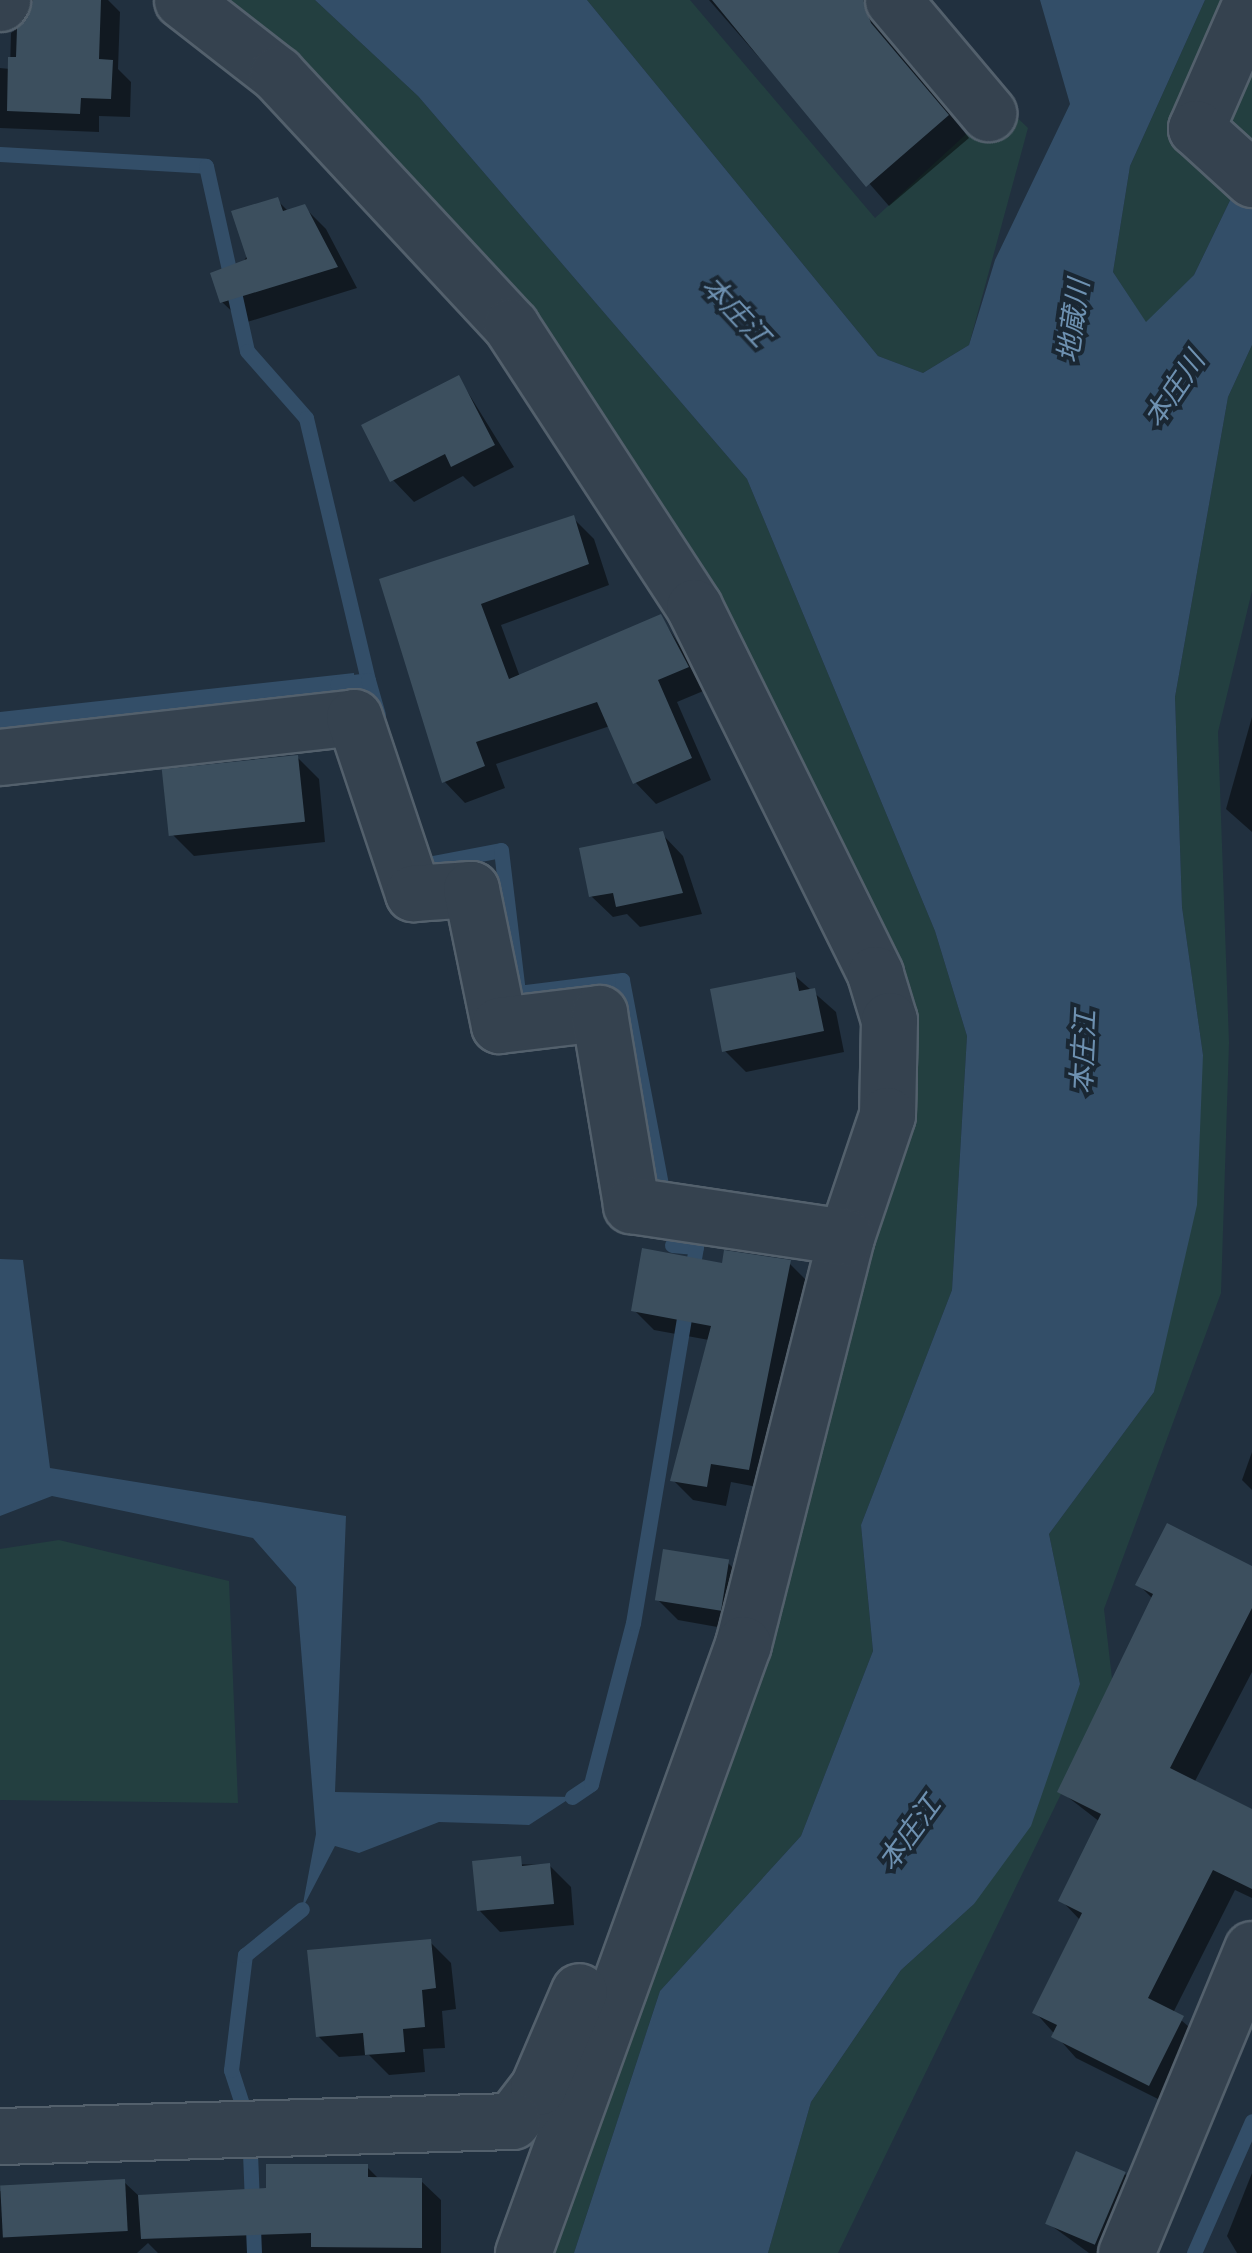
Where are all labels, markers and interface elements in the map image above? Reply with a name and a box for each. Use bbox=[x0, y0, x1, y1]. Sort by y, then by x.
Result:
water label: 本庄江 bbox=[695, 269, 777, 353]
water label: 地蔵川 bbox=[1051, 277, 1095, 365]
water label: 本庄川 bbox=[1137, 345, 1211, 433]
water label: 本庄江 bbox=[1064, 1009, 1102, 1095]
water label: 本庄江 bbox=[871, 1789, 947, 1877]

